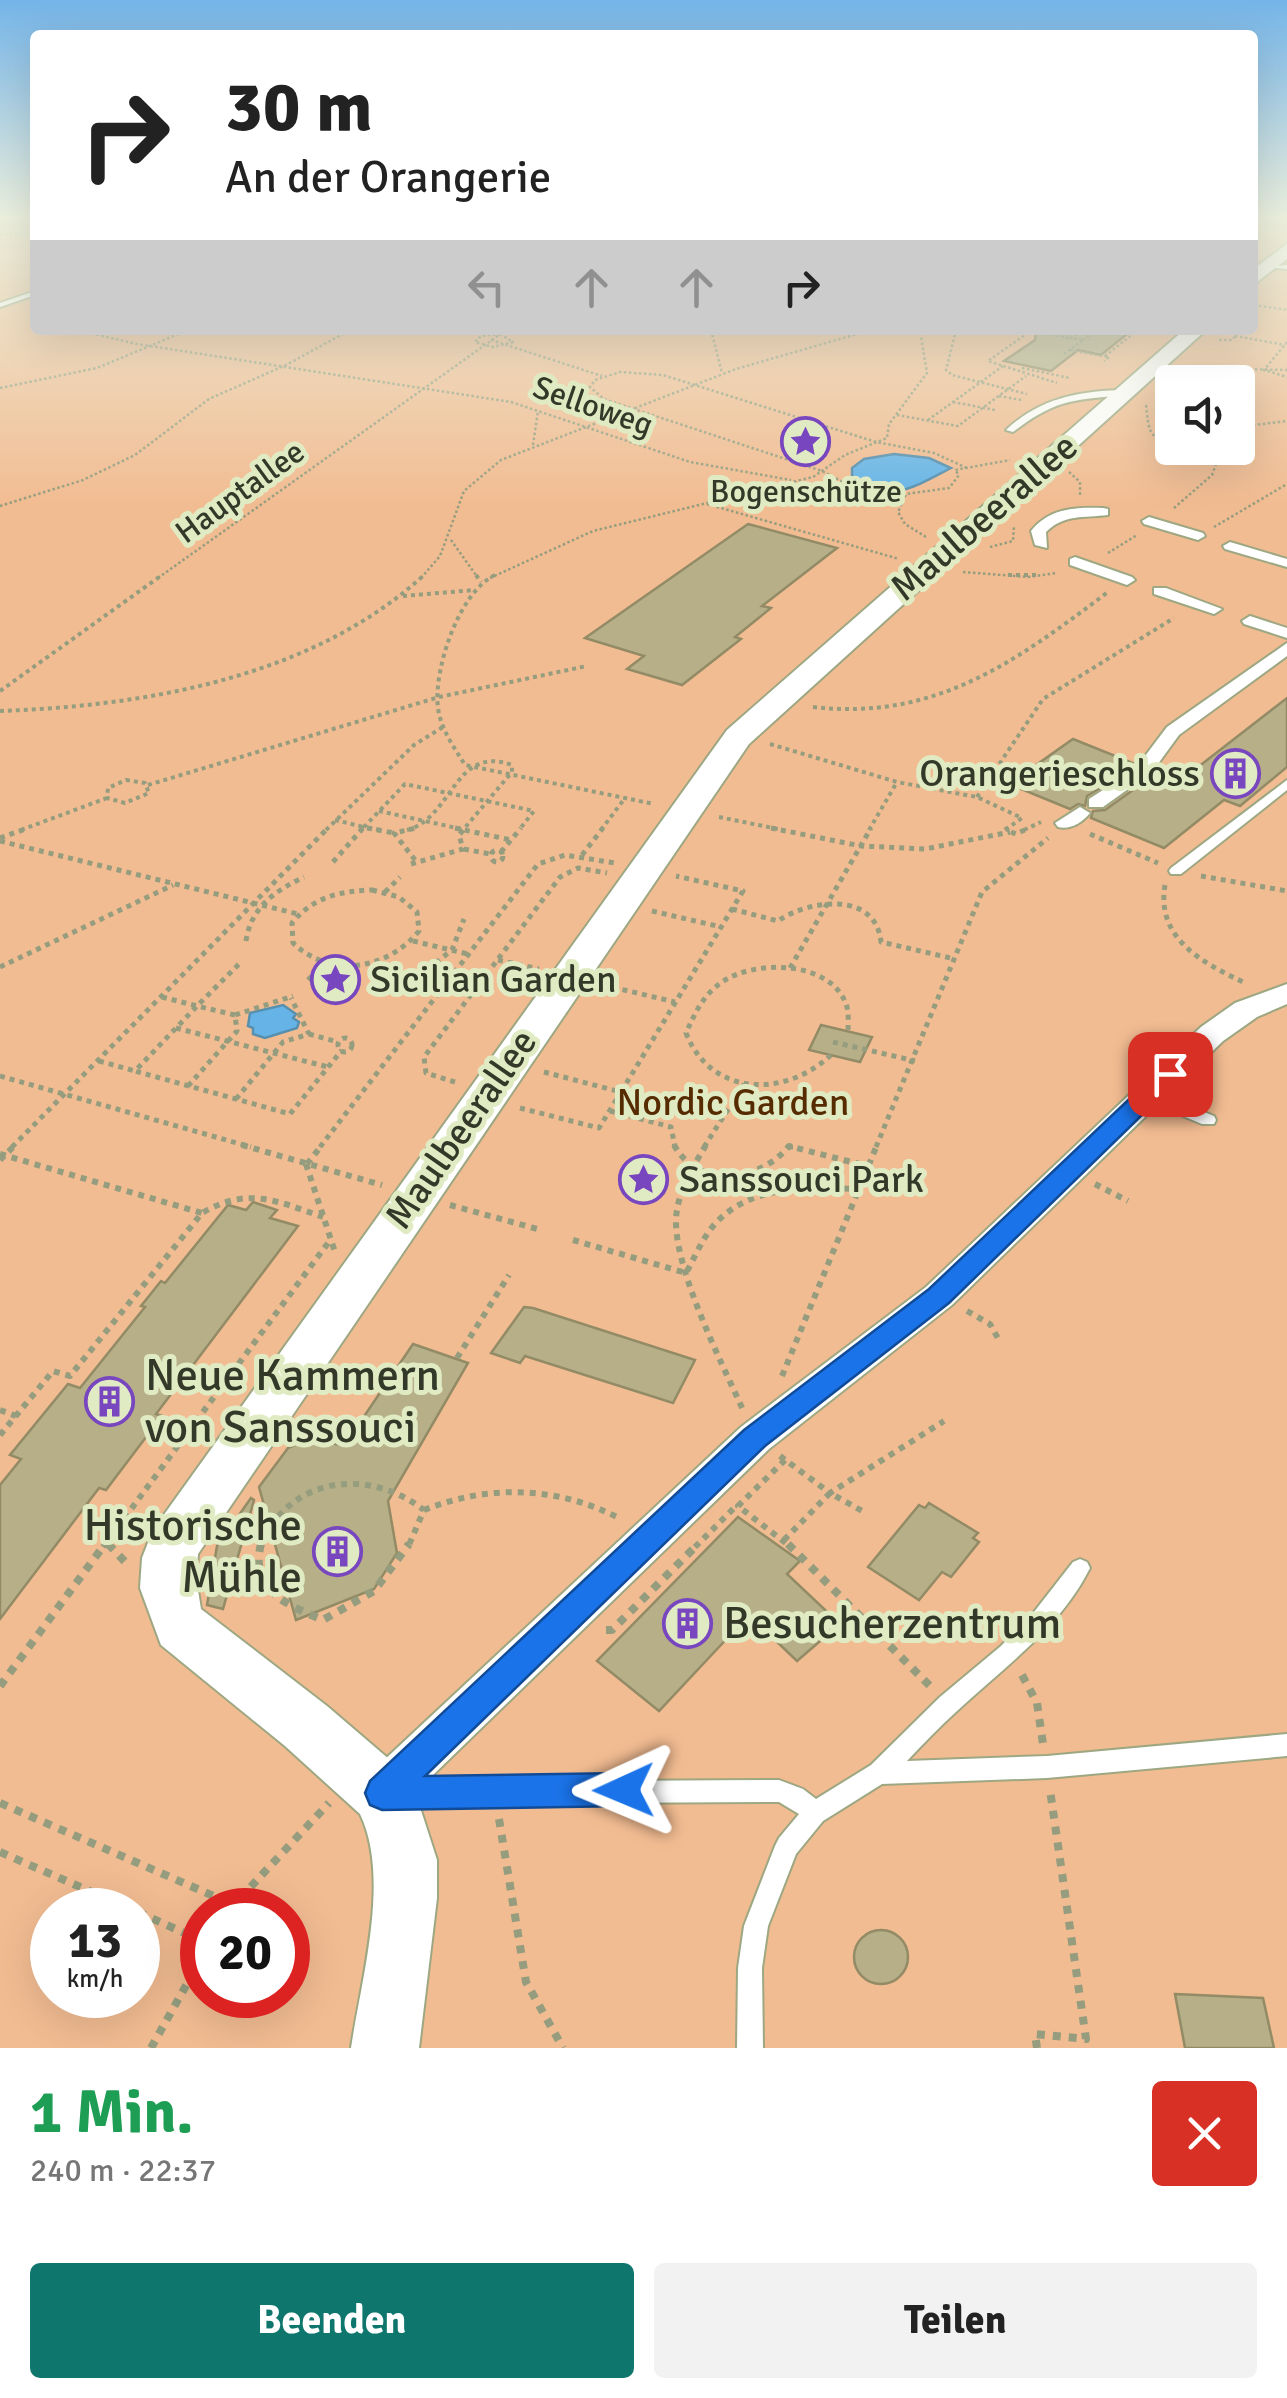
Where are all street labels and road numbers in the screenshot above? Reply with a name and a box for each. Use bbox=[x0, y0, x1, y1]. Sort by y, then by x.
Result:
street label: Selloweg bbox=[528, 367, 658, 445]
street label: Maulbeerallee bbox=[881, 423, 1087, 611]
street label: Hauptallee bbox=[168, 432, 312, 552]
street label: Maulbeerallee bbox=[375, 1020, 547, 1238]

